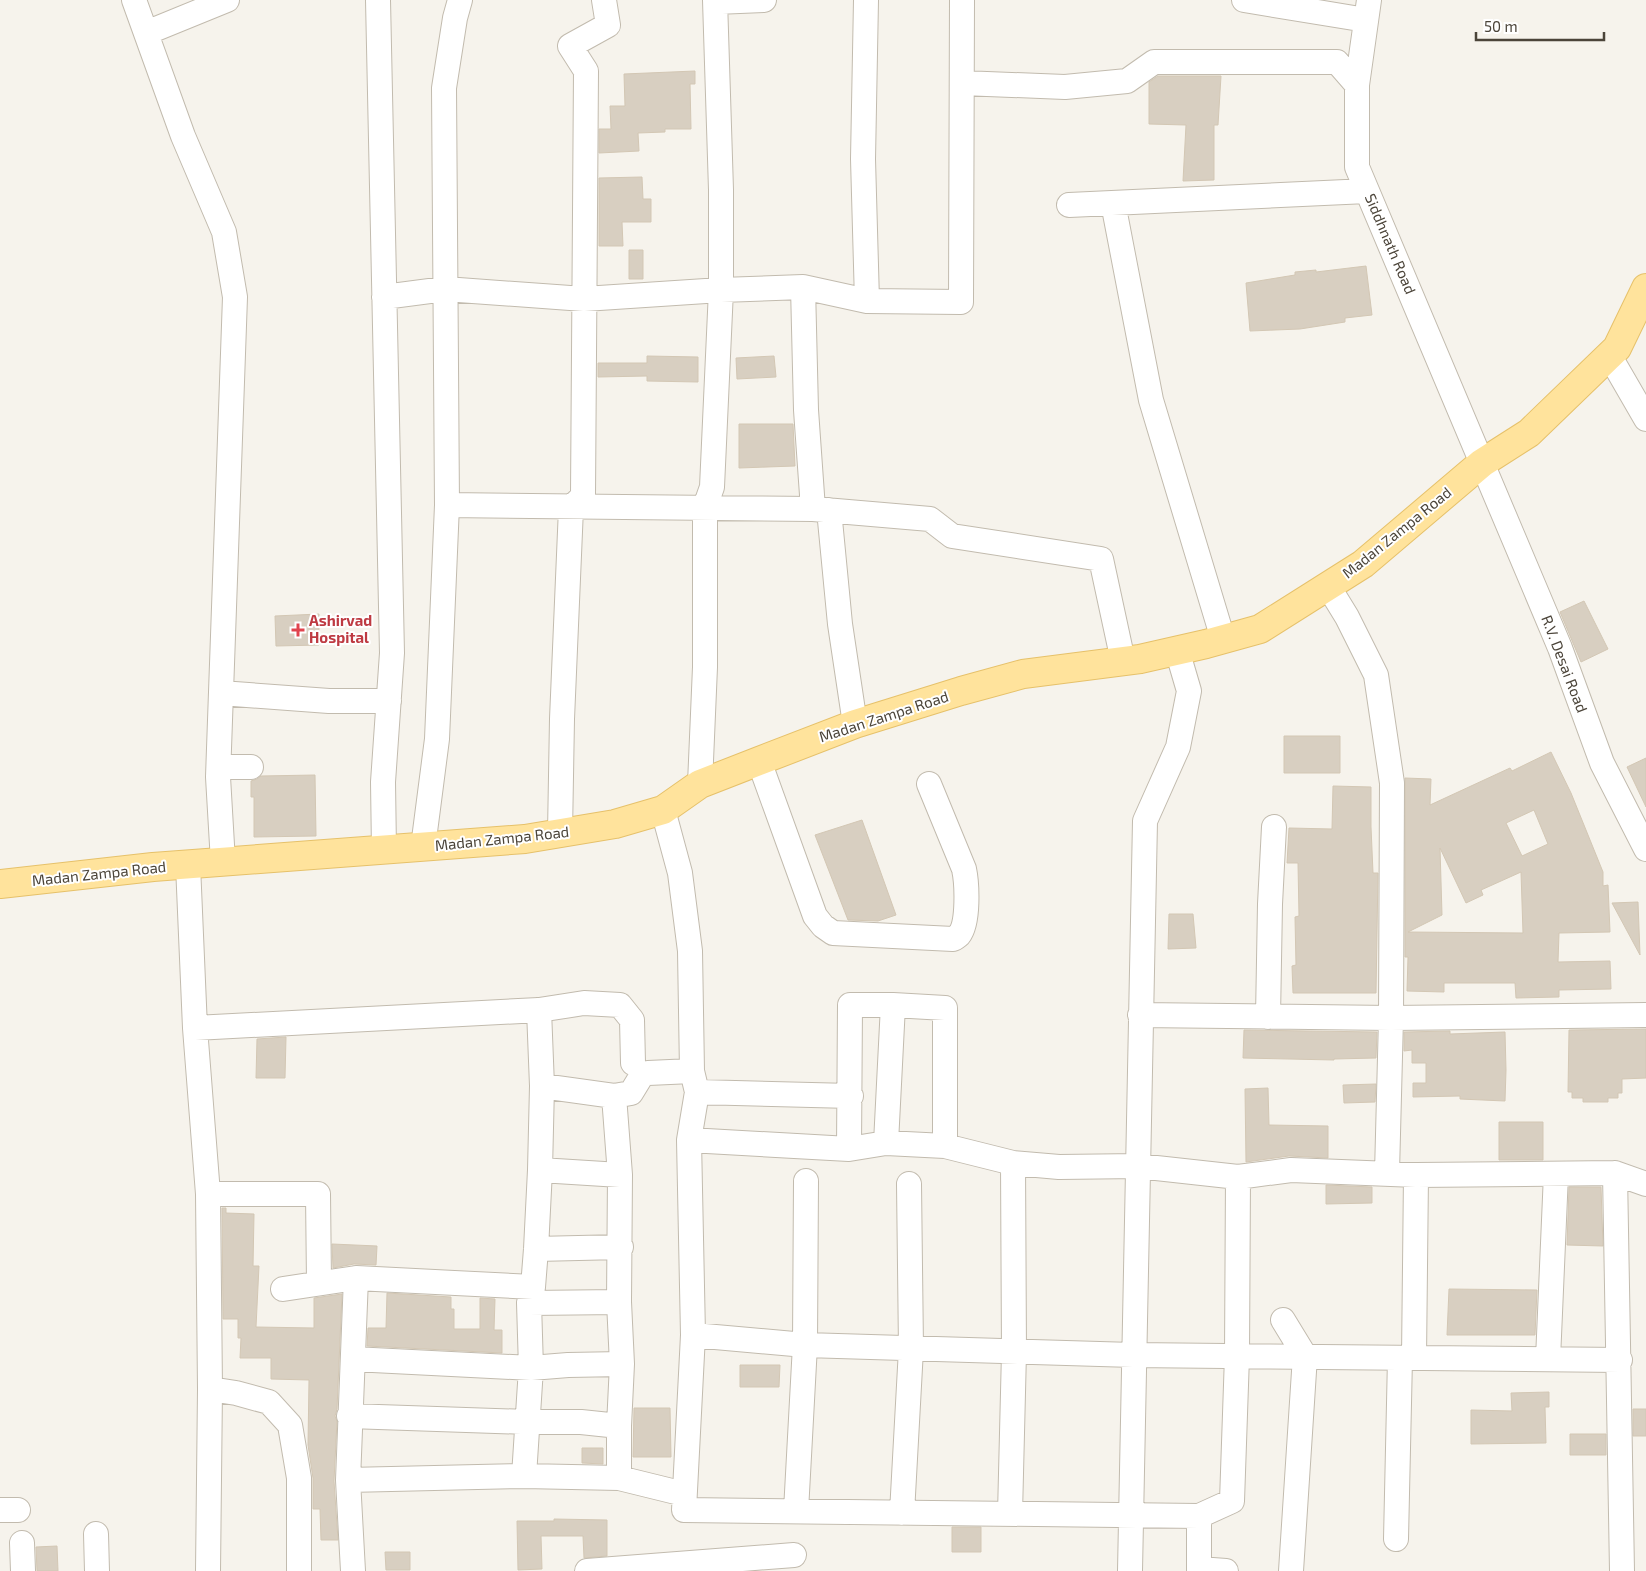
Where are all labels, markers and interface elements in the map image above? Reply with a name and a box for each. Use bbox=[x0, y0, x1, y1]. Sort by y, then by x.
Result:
scale bar bbox=[1476, 10, 1604, 42]
text: 50 m bbox=[1484, 17, 1518, 35]
street label: Siddhnath Road bbox=[1362, 191, 1420, 297]
street label: Madan Zampa Road bbox=[1338, 483, 1454, 582]
place label: Ashirvad Hospital bbox=[309, 611, 372, 646]
street label: R.V. Desai Road bbox=[1538, 612, 1592, 715]
marker: Ashirvad Hospital bbox=[291, 623, 305, 637]
street label: Madan Zampa Road bbox=[817, 687, 951, 745]
street label: Madan Zampa Road bbox=[434, 822, 570, 854]
street label: Madan Zampa Road bbox=[31, 857, 167, 889]

